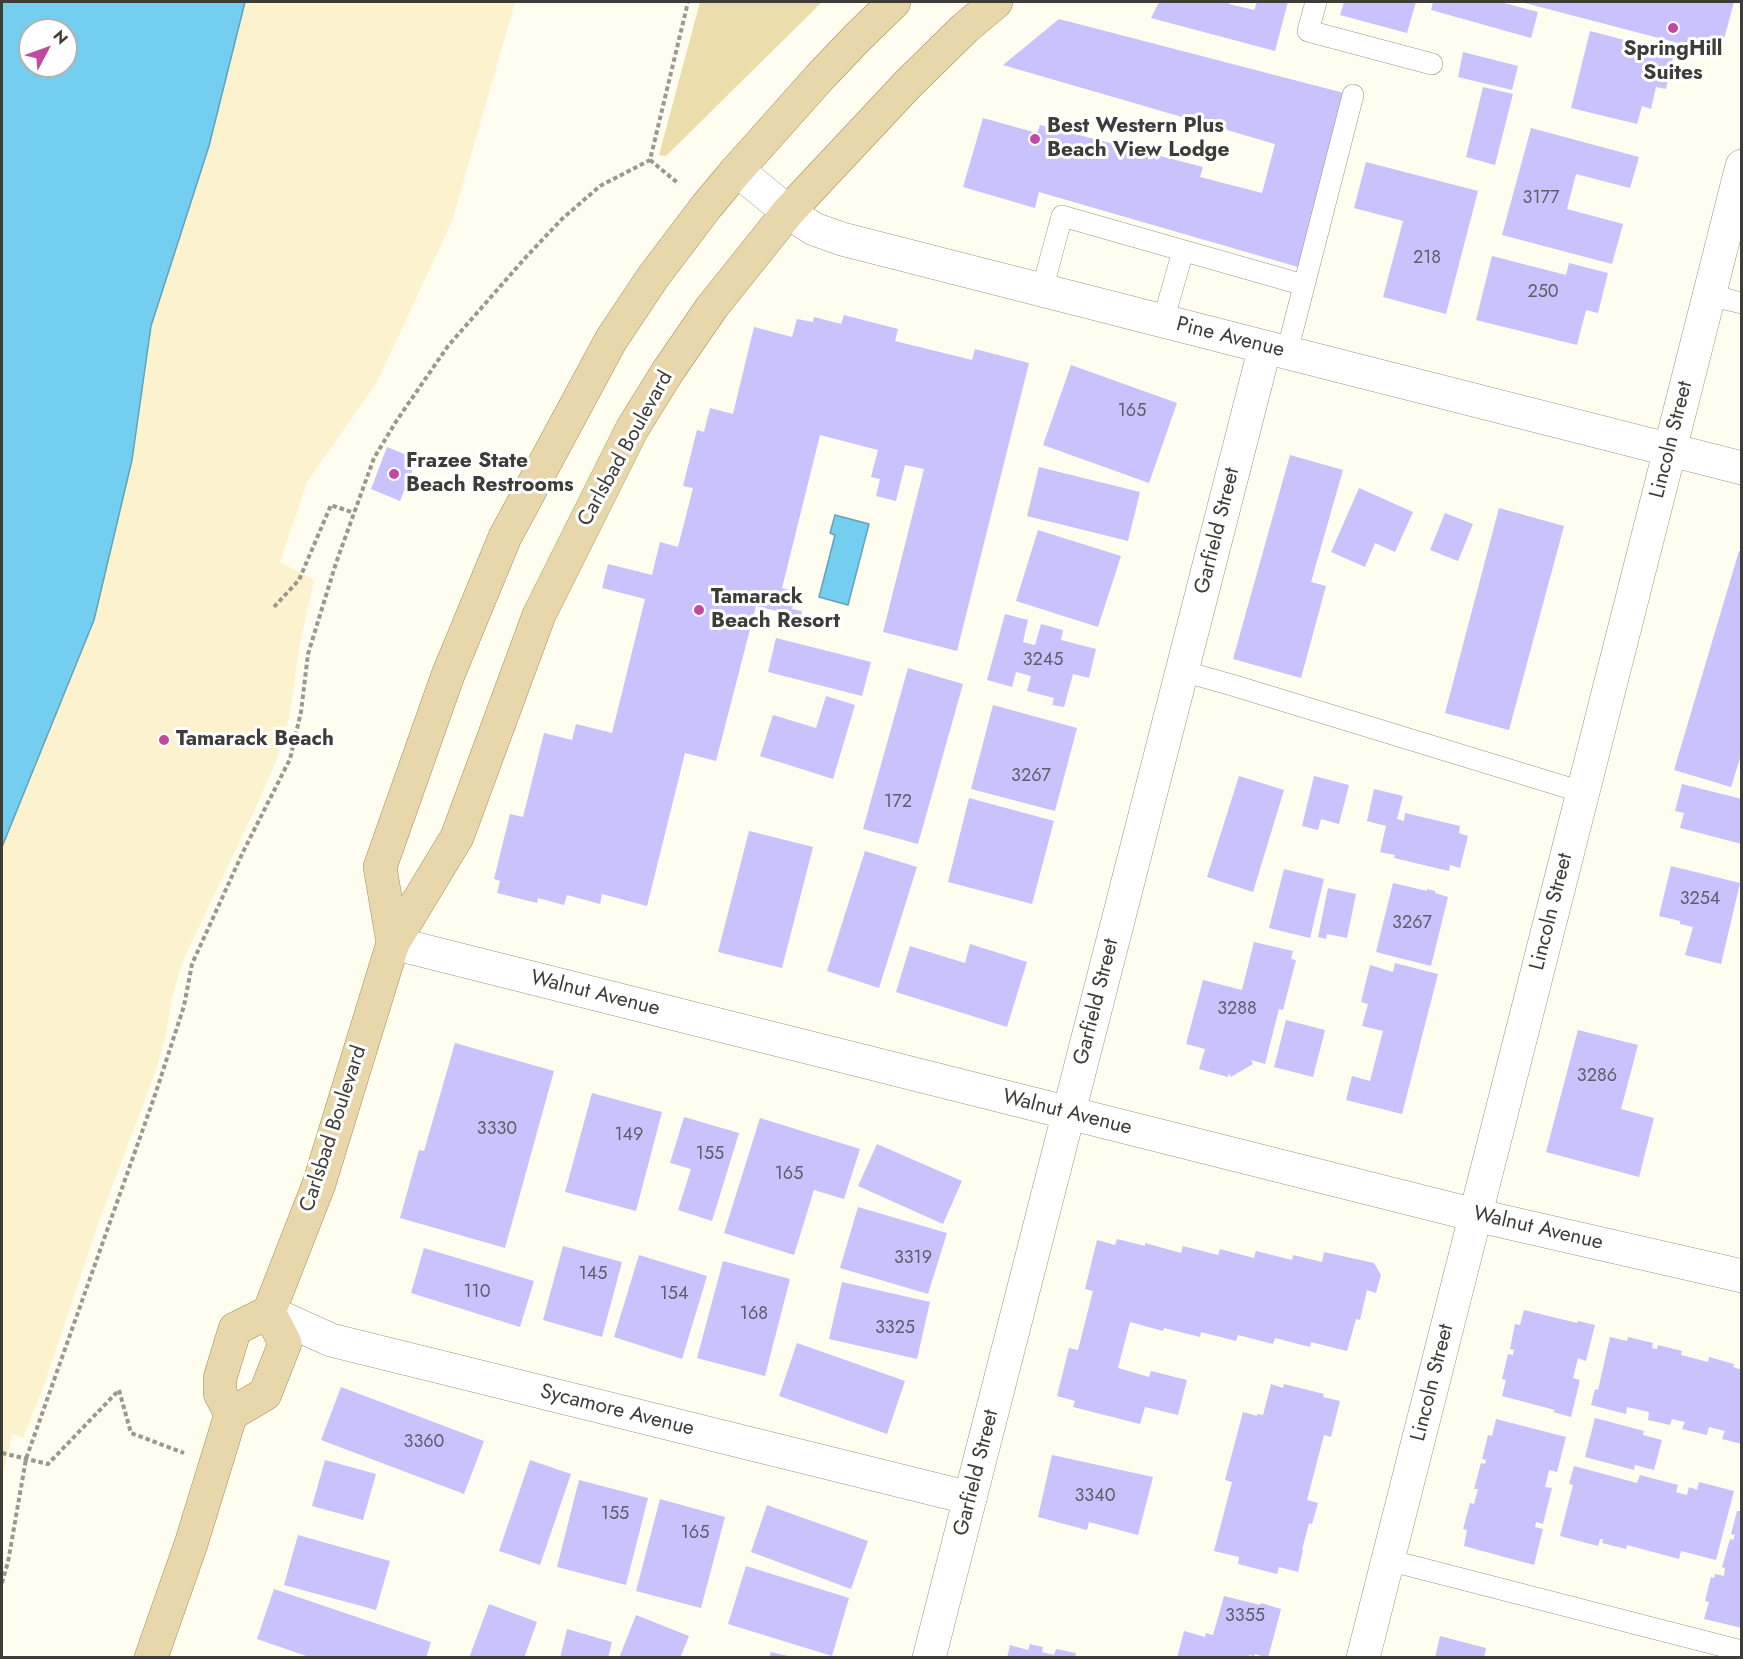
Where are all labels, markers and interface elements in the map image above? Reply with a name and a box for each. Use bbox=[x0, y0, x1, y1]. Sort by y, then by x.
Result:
north arrow bbox=[18, 18, 78, 78]
marker: SpringHill Suites bbox=[1666, 21, 1680, 35]
text: N bbox=[48, 25, 73, 50]
place label: SpringHill Suites bbox=[1623, 37, 1723, 87]
place label: Best Western Plus Beach View Lodge bbox=[1047, 114, 1229, 164]
marker: Best Western Plus Beach View Lodge bbox=[1028, 132, 1042, 146]
house number: 3177 bbox=[1523, 188, 1559, 210]
house number: 218 bbox=[1413, 248, 1441, 270]
house number: 250 bbox=[1527, 282, 1559, 304]
street label: Pine Avenue bbox=[1173, 312, 1287, 364]
street label: Carlsbad Boulevard bbox=[573, 367, 679, 531]
street label: Lincoln Street bbox=[1645, 379, 1699, 501]
house number: 165 bbox=[1118, 401, 1146, 423]
place label: Frazee State Beach Restrooms bbox=[406, 449, 574, 499]
street label: Garfield Street bbox=[1190, 465, 1246, 597]
marker: Frazee State Beach Restrooms bbox=[387, 467, 401, 481]
place label: Tamarack Beach Resort bbox=[711, 585, 840, 635]
marker: Tamarack Beach Resort bbox=[692, 603, 706, 617]
house number: 3245 bbox=[1023, 650, 1063, 672]
place label: Tamarack Beach bbox=[176, 727, 334, 753]
marker: Tamarack Beach bbox=[157, 733, 171, 747]
house number: 3267 bbox=[1011, 766, 1051, 788]
house number: 172 bbox=[884, 792, 912, 814]
street label: Lincoln Street bbox=[1525, 851, 1579, 973]
house number: 3254 bbox=[1680, 889, 1720, 911]
house number: 3267 bbox=[1392, 913, 1432, 935]
street label: Garfield Street bbox=[1069, 936, 1125, 1068]
street label: Walnut Avenue bbox=[528, 966, 662, 1022]
house number: 3288 bbox=[1217, 999, 1257, 1021]
street label: Carlsbad Boulevard bbox=[295, 1043, 373, 1215]
house number: 3286 bbox=[1577, 1066, 1617, 1088]
street label: Walnut Avenue bbox=[1000, 1085, 1134, 1141]
house number: 3330 bbox=[477, 1119, 517, 1141]
house number: 149 bbox=[615, 1125, 643, 1147]
house number: 155 bbox=[696, 1144, 724, 1166]
house number: 165 bbox=[775, 1164, 803, 1186]
street label: Walnut Avenue bbox=[1471, 1202, 1605, 1256]
house number: 3319 bbox=[894, 1248, 932, 1270]
house number: 145 bbox=[579, 1264, 607, 1286]
house number: 110 bbox=[464, 1282, 490, 1304]
house number: 154 bbox=[660, 1284, 688, 1306]
house number: 168 bbox=[740, 1304, 768, 1326]
house number: 3325 bbox=[875, 1318, 915, 1340]
street label: Lincoln Street bbox=[1406, 1322, 1460, 1444]
street label: Sycamore Avenue bbox=[537, 1380, 697, 1442]
street label: Garfield Street bbox=[949, 1407, 1005, 1539]
house number: 3360 bbox=[404, 1432, 444, 1454]
house number: 3340 bbox=[1075, 1486, 1115, 1508]
house number: 155 bbox=[601, 1504, 629, 1526]
house number: 165 bbox=[681, 1523, 709, 1545]
house number: 3355 bbox=[1225, 1606, 1265, 1628]

